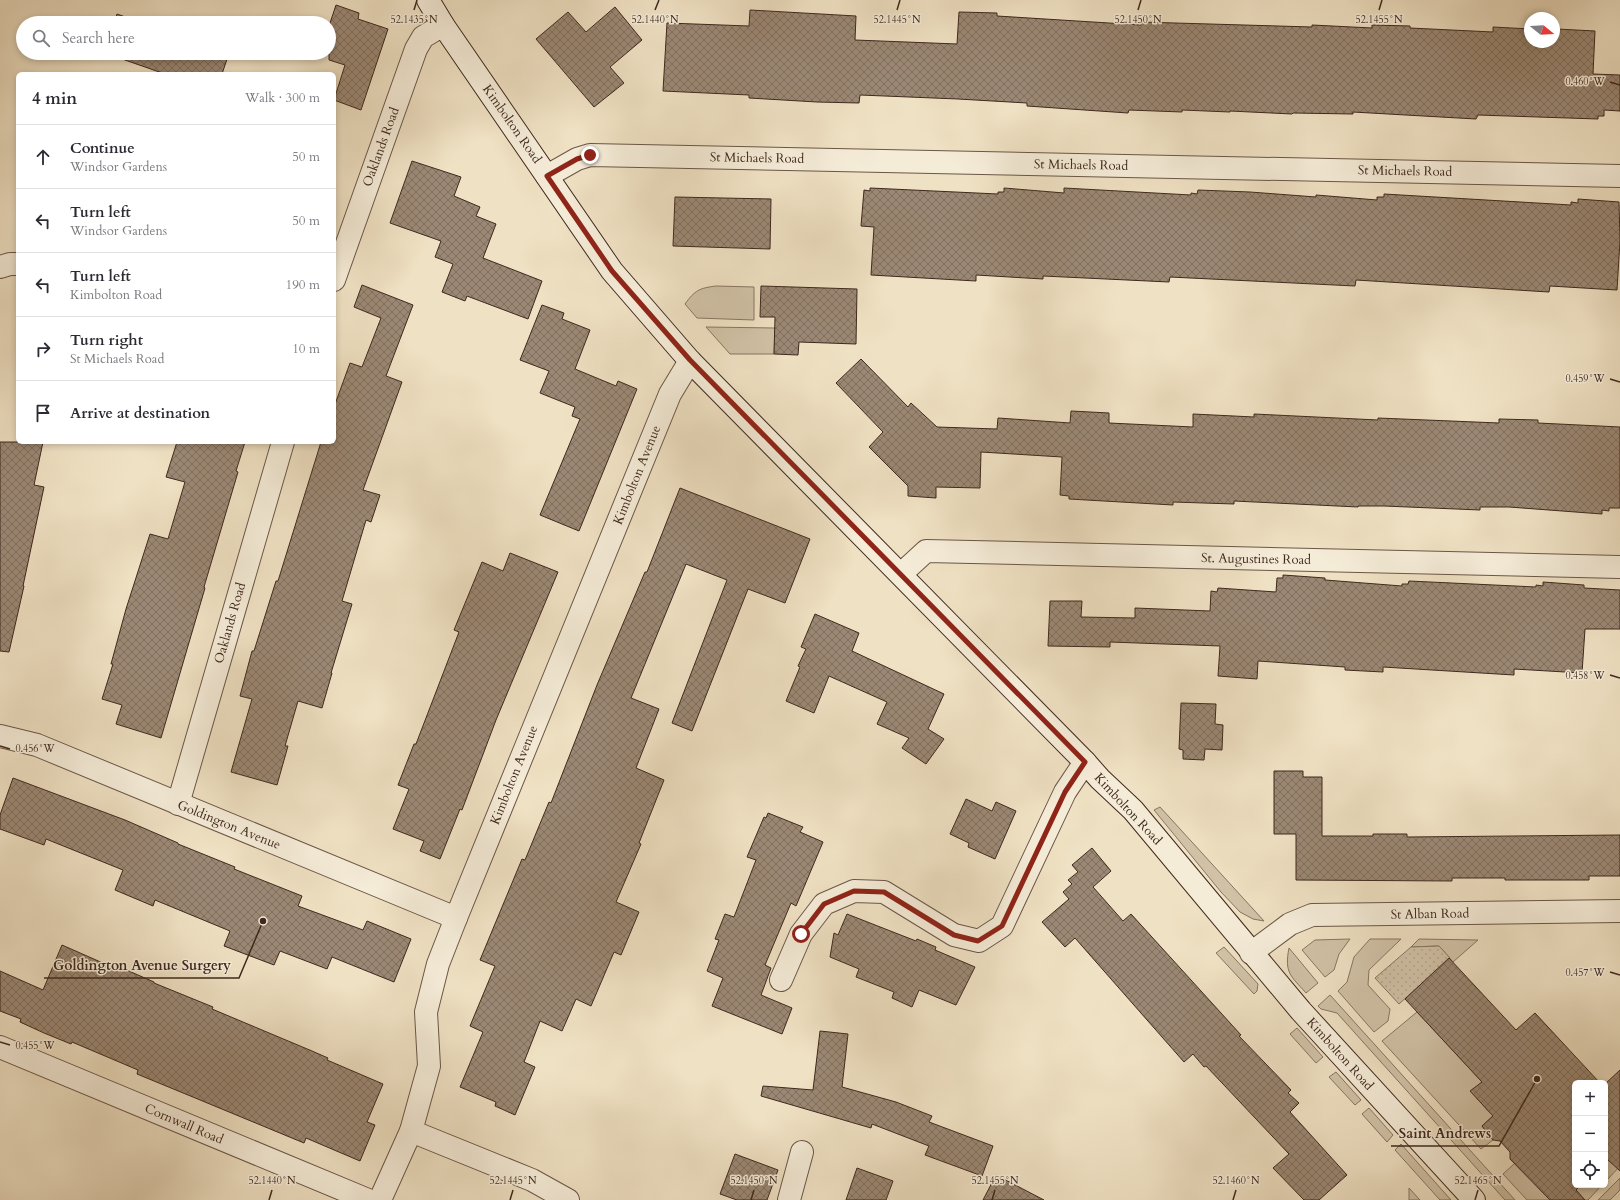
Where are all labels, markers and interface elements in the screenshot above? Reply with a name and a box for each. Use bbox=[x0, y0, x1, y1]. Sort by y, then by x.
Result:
north arrow bbox=[1524, 12, 1560, 48]
text: 52.1435°N bbox=[391, 13, 438, 27]
text: 52.1440°N bbox=[632, 13, 679, 27]
text: 52.1445°N bbox=[874, 13, 921, 27]
text: 52.1450°N bbox=[1115, 13, 1162, 27]
text: 52.1455°N bbox=[1356, 13, 1403, 27]
search box bbox=[16, 16, 336, 60]
icon: search bbox=[30, 27, 52, 49]
text: Search here bbox=[62, 28, 135, 48]
text: 0.460°W bbox=[1565, 75, 1606, 89]
street label: Kimbolton Road bbox=[478, 81, 546, 167]
text: 4 min bbox=[32, 87, 77, 110]
text: Walk · 300 m bbox=[245, 89, 320, 107]
street label: Oaklands Road bbox=[358, 105, 404, 189]
text: Continue bbox=[70, 138, 135, 158]
icon: ahead bbox=[32, 146, 54, 168]
route end bbox=[581, 146, 599, 164]
text: 50 m bbox=[292, 148, 320, 166]
street label: St Michaels Road bbox=[710, 148, 804, 168]
street label: St Michaels Road bbox=[1034, 155, 1128, 175]
text: Windsor Gardens bbox=[70, 158, 167, 176]
street label: St Michaels Road bbox=[1358, 161, 1452, 181]
text: Turn left bbox=[70, 202, 131, 222]
icon: left bbox=[32, 210, 54, 232]
text: 50 m bbox=[292, 212, 320, 230]
text: Windsor Gardens bbox=[70, 222, 167, 240]
text: Turn left bbox=[70, 266, 131, 286]
icon: left bbox=[32, 274, 54, 296]
text: 190 m bbox=[286, 276, 320, 294]
text: Kimbolton Road bbox=[70, 286, 162, 304]
text: Turn right bbox=[70, 330, 143, 350]
icon: right bbox=[32, 338, 54, 360]
text: 10 m bbox=[292, 340, 320, 358]
text: St Michaels Road bbox=[70, 350, 164, 368]
text: 0.459°W bbox=[1565, 372, 1606, 386]
icon: arrive bbox=[32, 402, 54, 424]
text: Arrive at destination bbox=[70, 403, 210, 423]
street label: Kimbolton Avenue bbox=[609, 422, 665, 527]
street label: St. Augustines Road bbox=[1201, 549, 1311, 569]
street label: Oaklands Road bbox=[210, 580, 250, 666]
text: 0.458°W bbox=[1565, 669, 1606, 683]
street label: Kimbolton Avenue bbox=[486, 722, 542, 827]
text: 0.456°W bbox=[15, 742, 56, 756]
street label: Kimbolton Road bbox=[1090, 769, 1166, 849]
street label: Goldington Avenue bbox=[175, 796, 283, 854]
street label: St Alban Road bbox=[1390, 904, 1470, 924]
route start bbox=[792, 925, 810, 943]
callout: Goldington Avenue Surgery bbox=[44, 952, 239, 978]
text: Goldington Avenue Surgery bbox=[53, 956, 231, 975]
text: 0.457°W bbox=[1565, 966, 1606, 980]
street label: Kimbolton Road bbox=[1302, 1014, 1378, 1094]
text: 0.455°W bbox=[15, 1039, 56, 1053]
map controls bbox=[1572, 1080, 1608, 1188]
button: + bbox=[1572, 1080, 1608, 1116]
street label: Cornwall Road bbox=[142, 1099, 226, 1149]
button: − bbox=[1572, 1116, 1608, 1152]
callout: Saint Andrews bbox=[1391, 1120, 1499, 1146]
text: Saint Andrews bbox=[1399, 1124, 1491, 1143]
button: locate bbox=[1572, 1152, 1608, 1188]
text: 52.1440°N bbox=[249, 1174, 296, 1188]
text: 52.1445°N bbox=[490, 1174, 537, 1188]
text: 52.1450°N bbox=[731, 1174, 778, 1188]
text: 52.1455°N bbox=[972, 1174, 1019, 1188]
text: 52.1460°N bbox=[1213, 1174, 1260, 1188]
text: 52.1465°N bbox=[1455, 1174, 1502, 1188]

